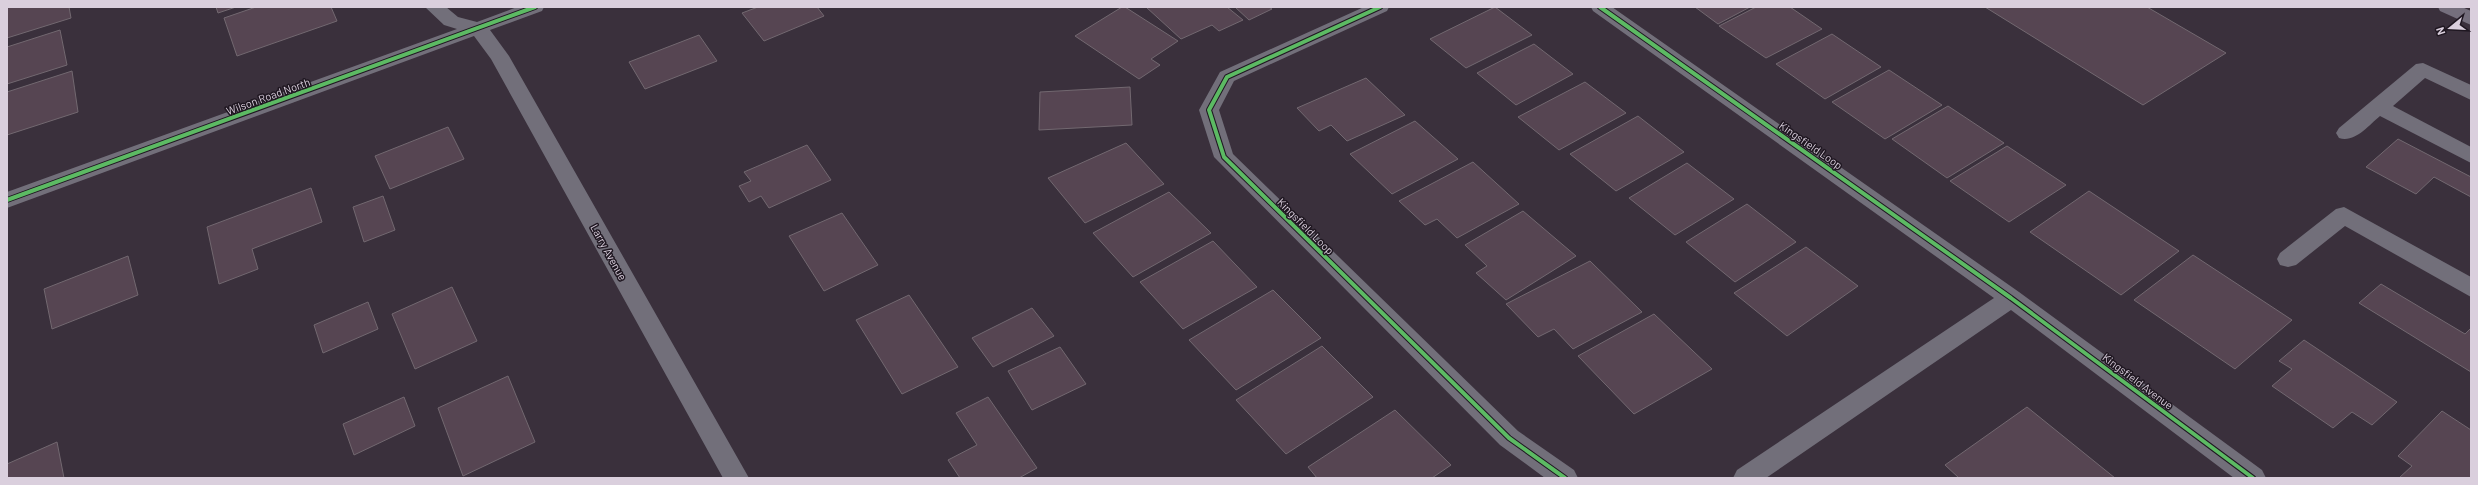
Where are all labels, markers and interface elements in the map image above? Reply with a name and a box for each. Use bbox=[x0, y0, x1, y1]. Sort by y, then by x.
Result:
north arrow bbox=[2430, 8, 2470, 48]
text: N bbox=[2433, 26, 2447, 37]
street label: Wilson Road North bbox=[224, 75, 312, 117]
street label: Kingsfield Loop bbox=[1777, 118, 1845, 172]
street label: Kingsfield Loop bbox=[1275, 195, 1337, 257]
street label: Larry Avenue bbox=[588, 222, 630, 283]
street label: Kingsfield Avenue bbox=[2100, 350, 2176, 412]

